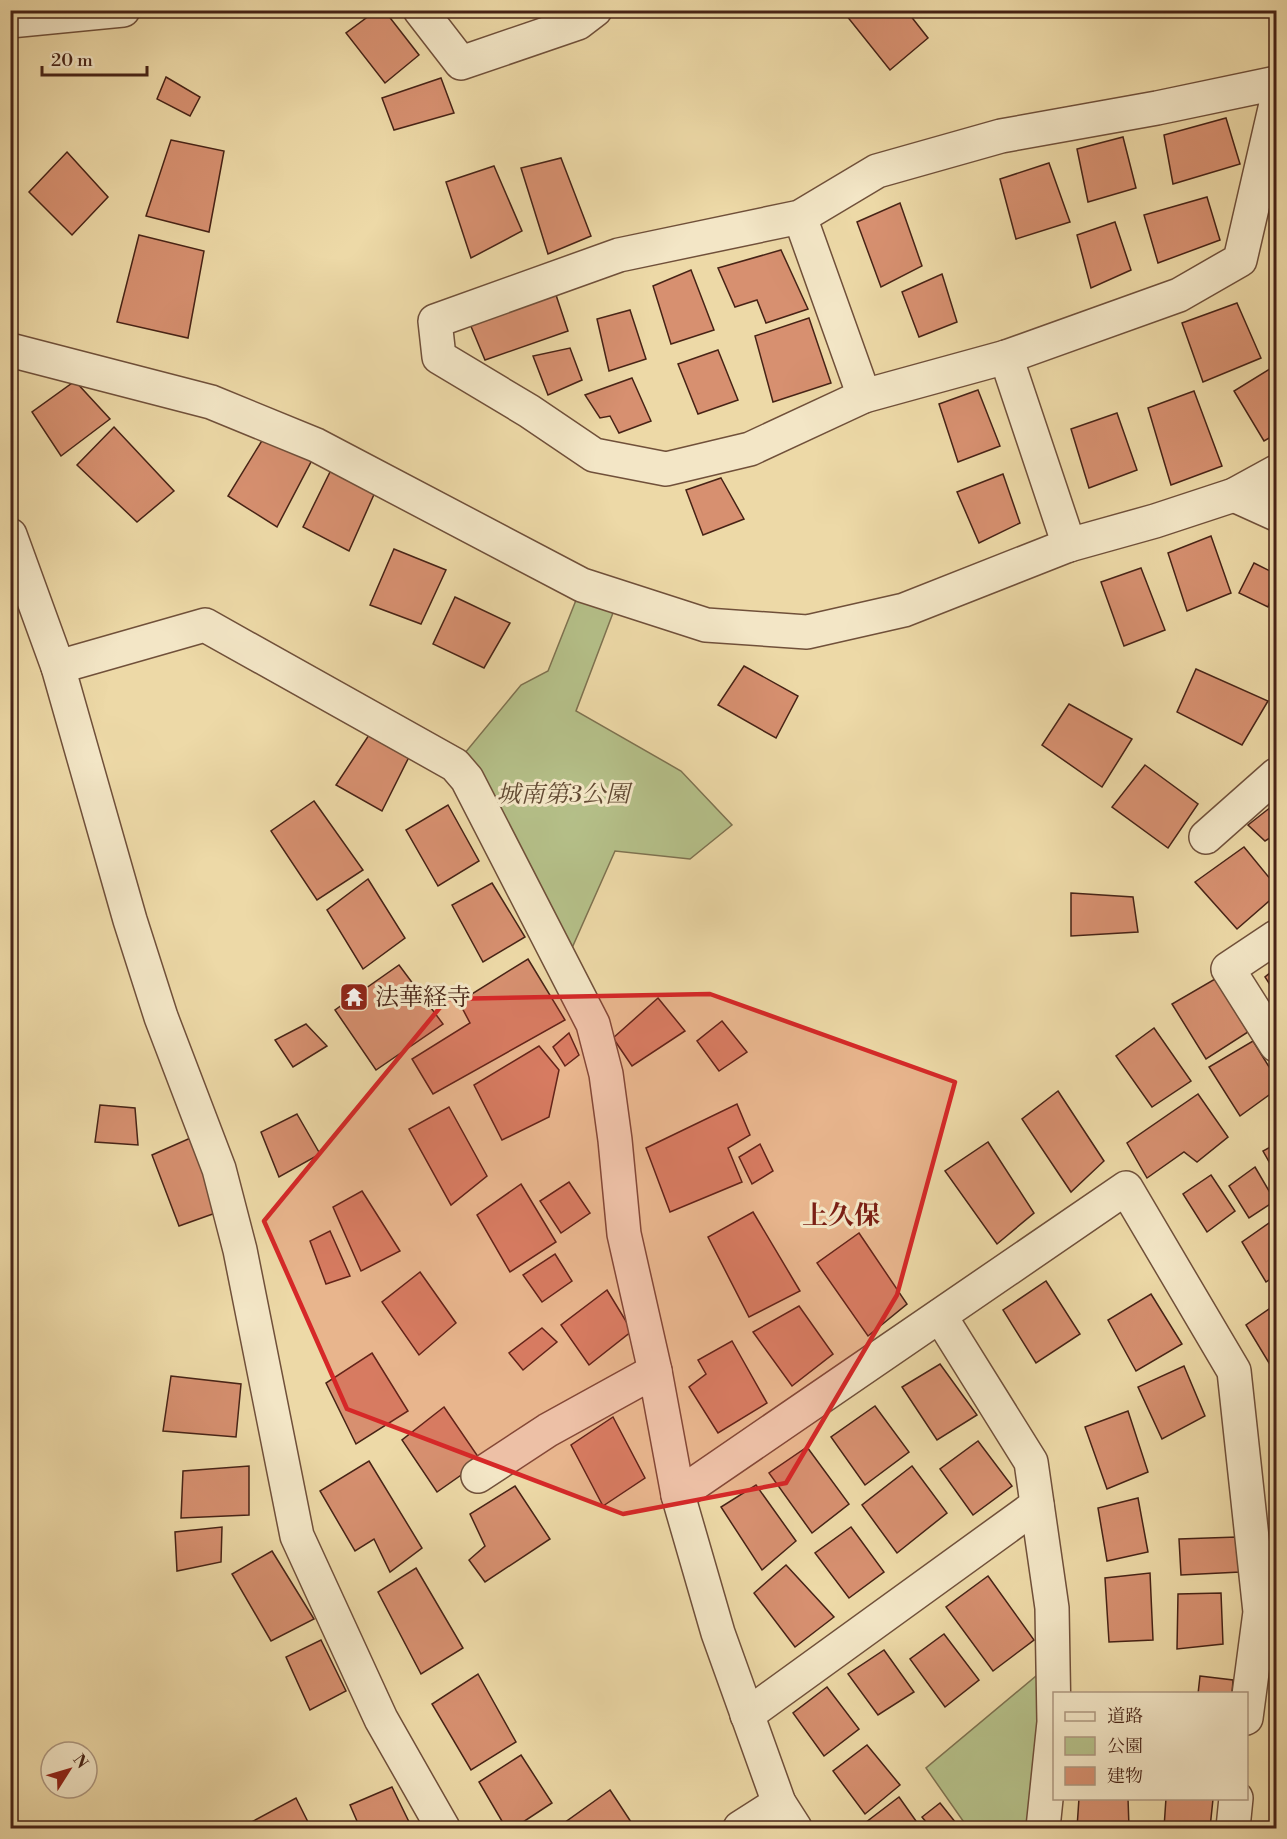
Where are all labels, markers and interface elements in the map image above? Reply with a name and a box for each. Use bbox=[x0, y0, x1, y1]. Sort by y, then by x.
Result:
scale bar bbox=[42, 39, 147, 77]
text: 20 m bbox=[51, 49, 93, 72]
park label: 城南第3公園 bbox=[496, 780, 634, 810]
temple icon: 法華経寺 bbox=[338, 981, 370, 1013]
place label: 法華経寺 bbox=[375, 983, 471, 1013]
district label: 上久保 bbox=[802, 1200, 880, 1232]
legend bbox=[1053, 1692, 1248, 1800]
text: 道路 bbox=[1107, 1705, 1143, 1728]
text: 公園 bbox=[1107, 1735, 1143, 1758]
north arrow bbox=[39, 1740, 99, 1800]
text: N bbox=[68, 1751, 92, 1773]
text: 建物 bbox=[1107, 1765, 1143, 1788]

